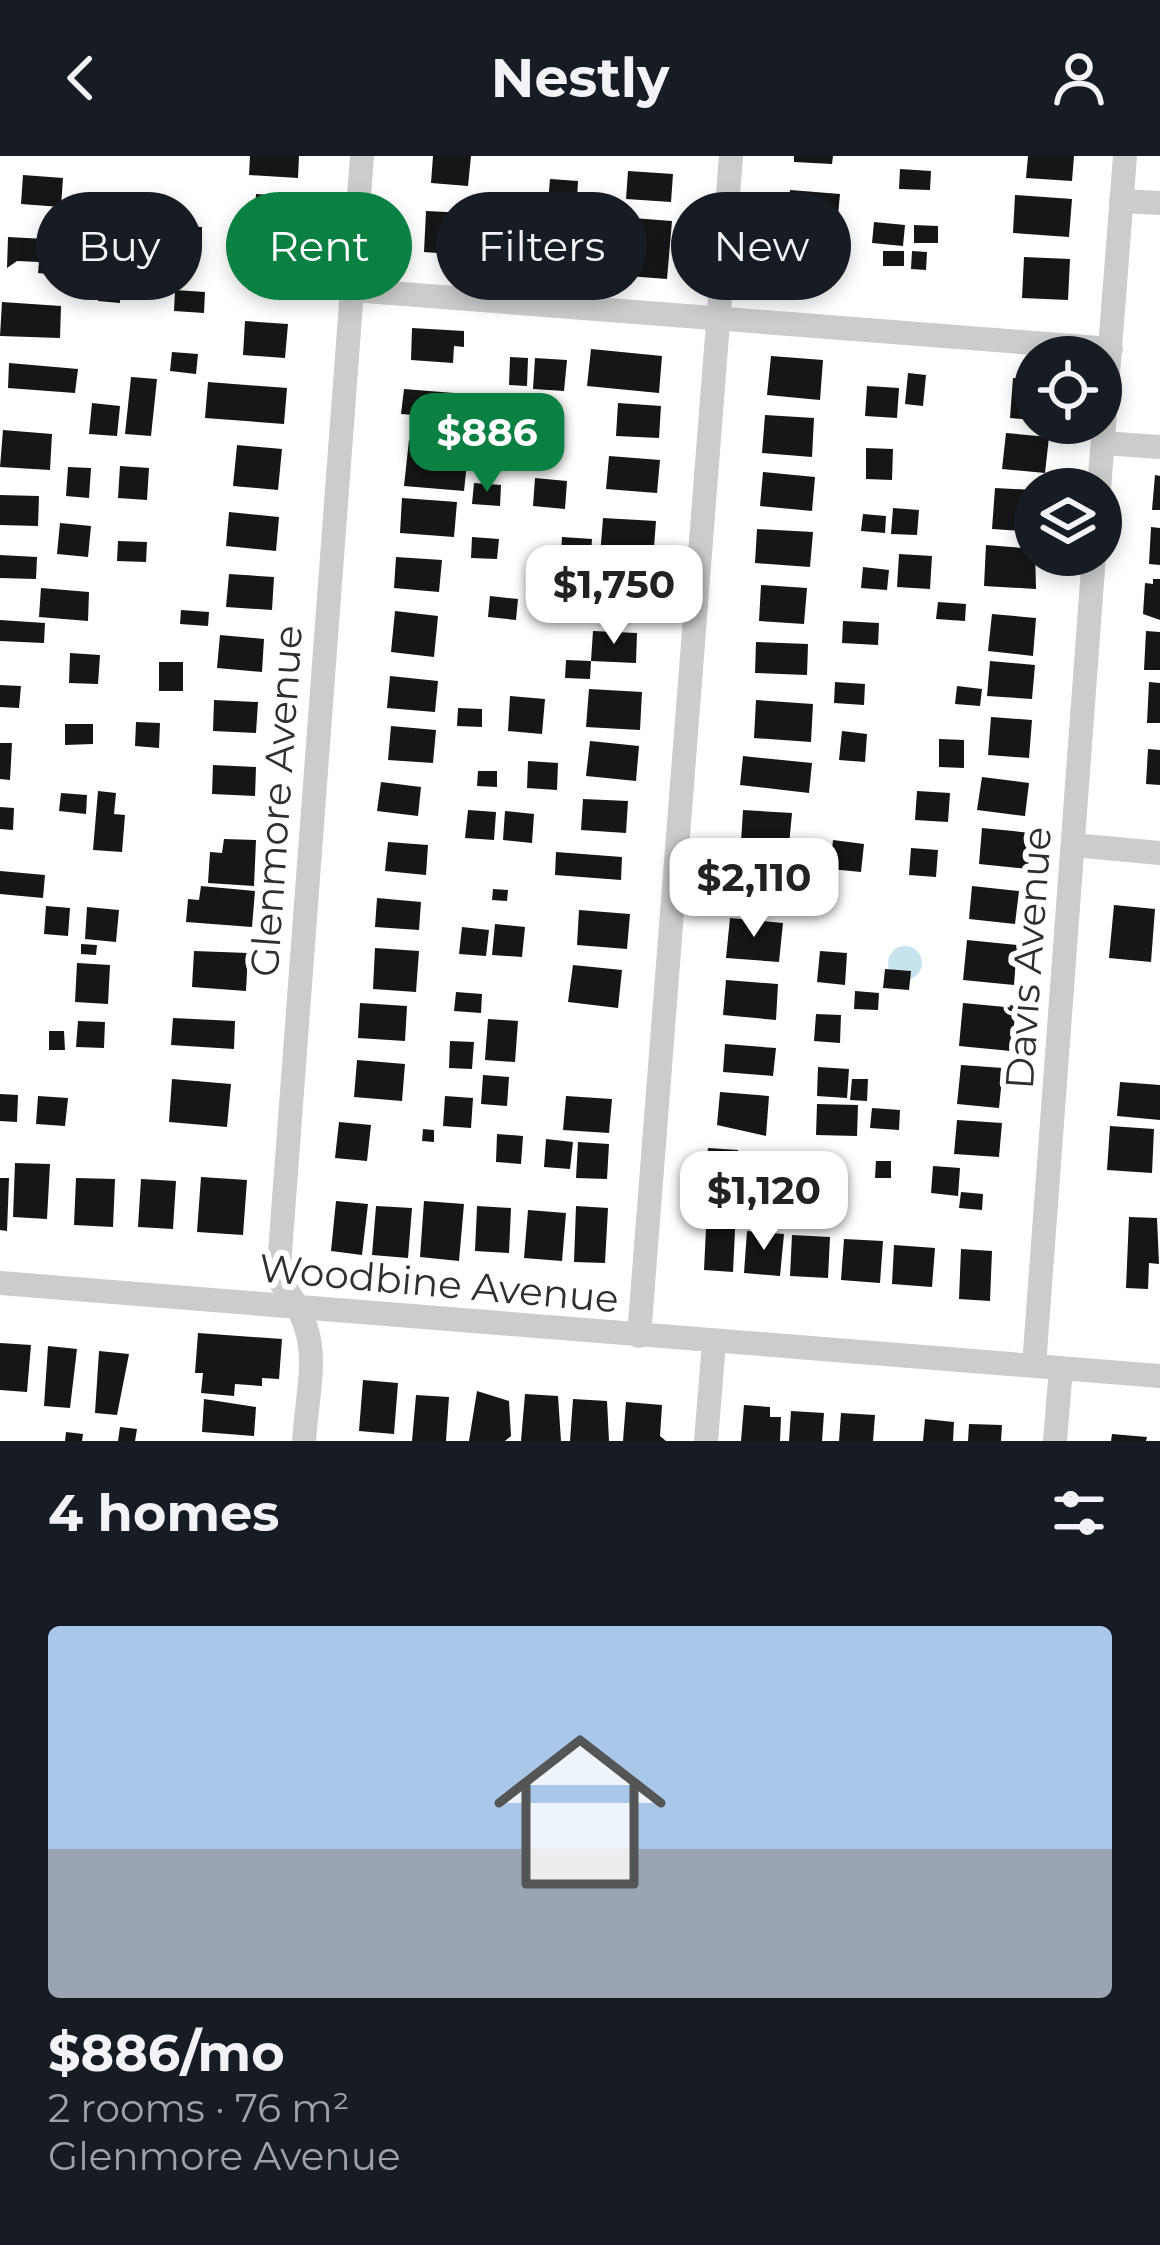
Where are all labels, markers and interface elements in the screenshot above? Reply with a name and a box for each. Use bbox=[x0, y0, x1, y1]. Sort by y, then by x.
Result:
icon: back bbox=[48, 45, 114, 111]
text: Nestly bbox=[491, 45, 669, 111]
icon: person bbox=[1046, 45, 1112, 111]
chip: Buy bbox=[36, 192, 202, 300]
chip: Rent bbox=[226, 192, 412, 300]
chip: Filters bbox=[436, 192, 647, 300]
chip: New bbox=[671, 192, 851, 300]
map controls bbox=[1014, 336, 1122, 576]
button: locate bbox=[1014, 336, 1122, 444]
pin: $886 bbox=[416, 393, 558, 495]
text: $886 bbox=[436, 408, 538, 456]
button: layers bbox=[1014, 468, 1122, 576]
pin: $1,750 bbox=[516, 545, 712, 647]
text: $1,750 bbox=[553, 560, 675, 608]
street label: Glenmore Avenue bbox=[240, 624, 312, 978]
street label: Davis Avenue bbox=[995, 825, 1061, 1091]
pin: $2,110 bbox=[656, 838, 852, 940]
text: $2,110 bbox=[697, 853, 811, 901]
pin: $1,120 bbox=[666, 1151, 862, 1253]
text: $1,120 bbox=[707, 1166, 821, 1214]
street label: Woodbine Avenue bbox=[257, 1243, 621, 1323]
icon: filters bbox=[1046, 1480, 1112, 1546]
text: 4 homes bbox=[48, 1482, 279, 1544]
icon: home bbox=[472, 1704, 688, 1920]
text: $886/mo bbox=[48, 2022, 285, 2084]
text: 2 rooms · 76 m² bbox=[48, 2084, 349, 2132]
text: Glenmore Avenue bbox=[48, 2132, 401, 2180]

